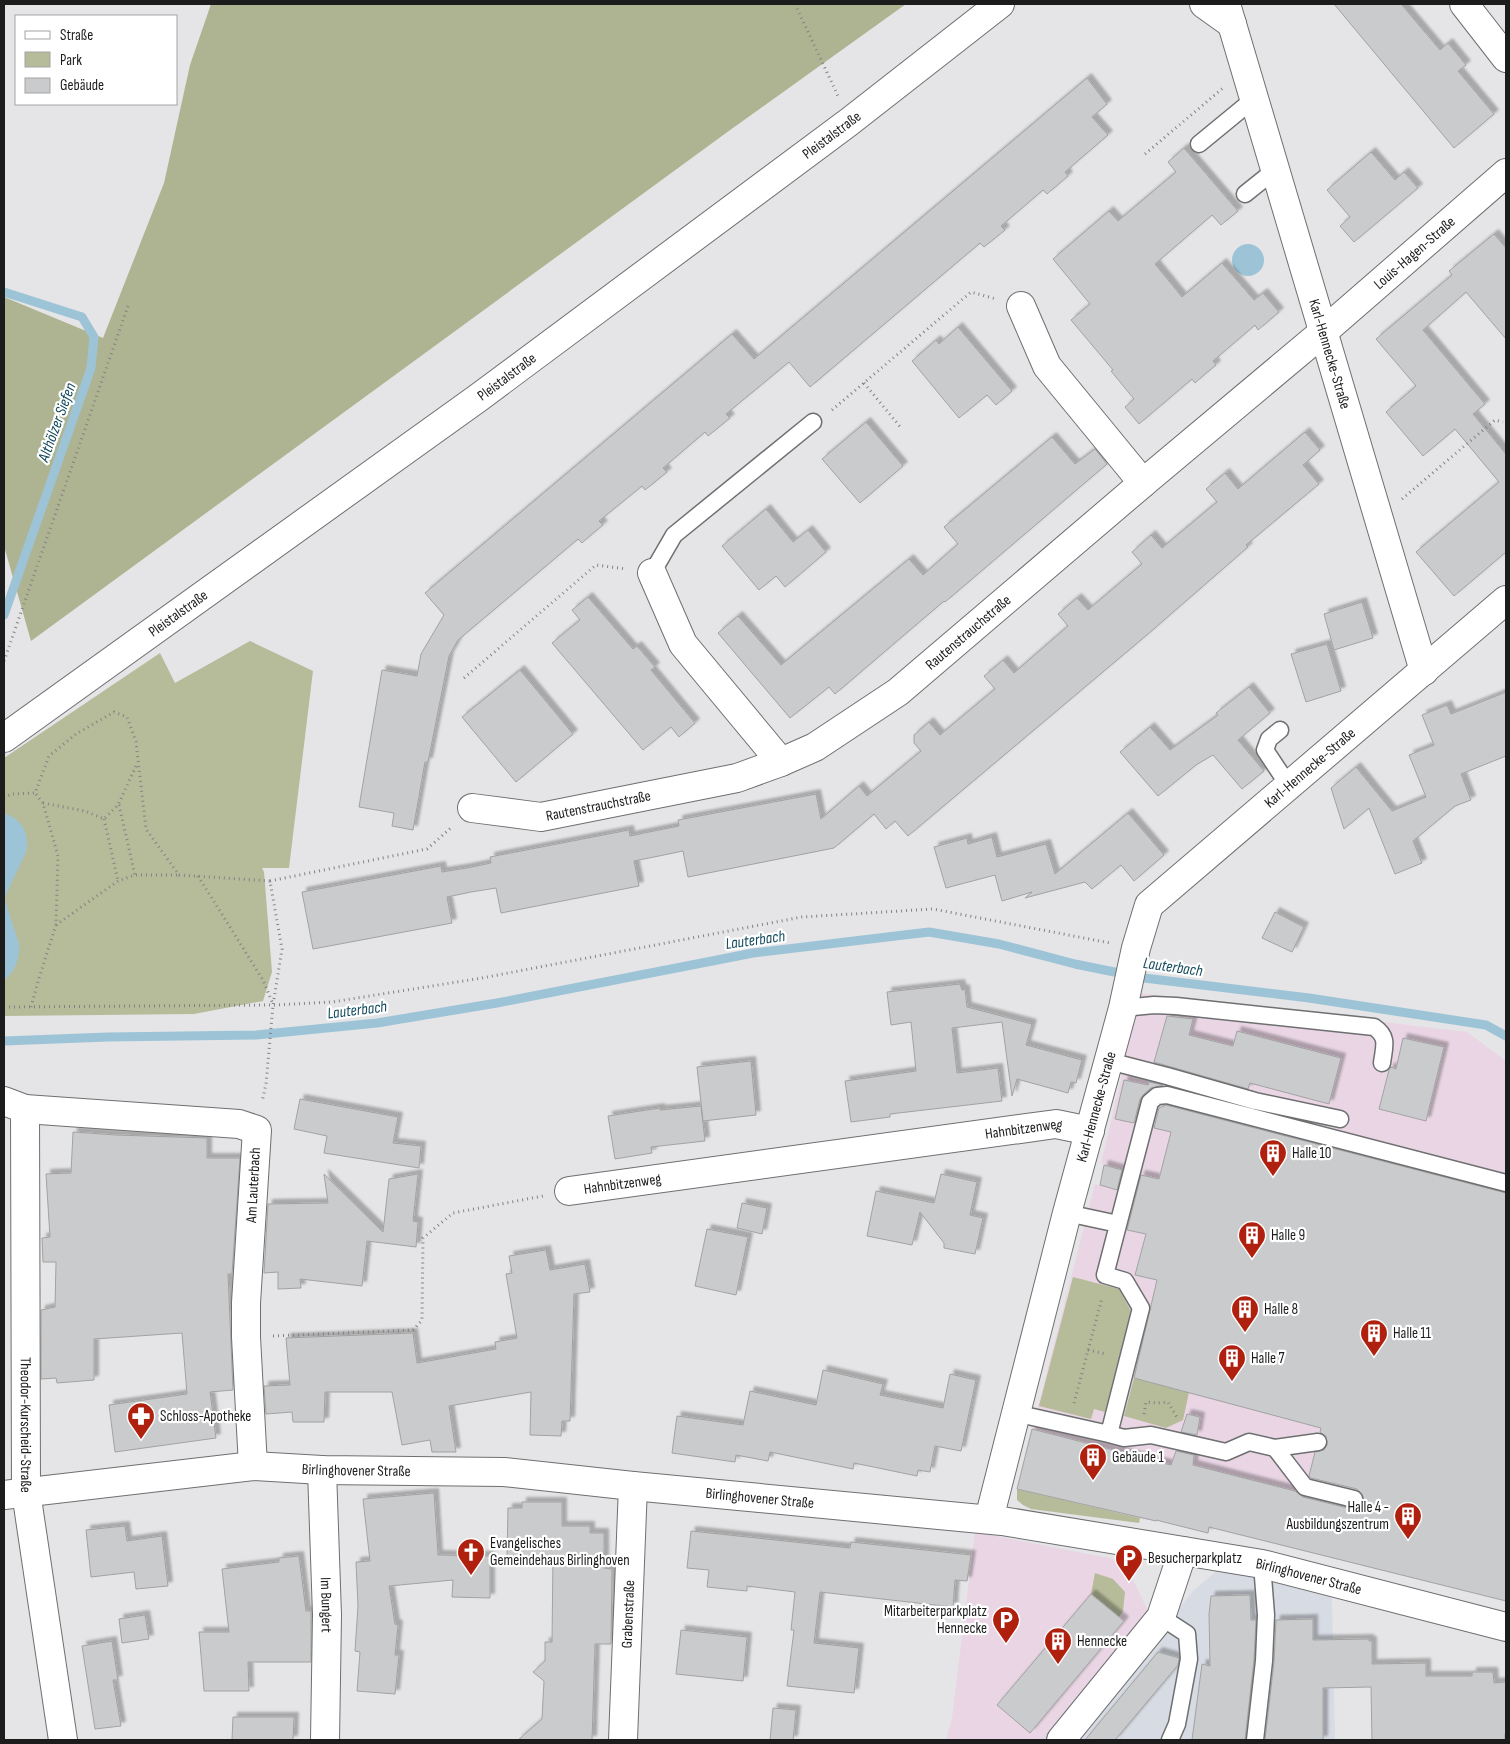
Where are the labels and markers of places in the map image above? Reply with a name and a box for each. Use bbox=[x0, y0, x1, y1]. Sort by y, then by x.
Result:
building icon: Halle 10 bbox=[1258, 1138, 1288, 1177]
place label: Halle 10 bbox=[1292, 1144, 1331, 1163]
building icon: Halle 9 bbox=[1237, 1220, 1267, 1259]
place label: Halle 9 bbox=[1271, 1226, 1305, 1245]
building icon: Halle 8 bbox=[1230, 1294, 1260, 1333]
place label: Halle 8 bbox=[1264, 1300, 1298, 1319]
building icon: Halle 11 bbox=[1359, 1318, 1389, 1357]
place label: Halle 11 bbox=[1393, 1324, 1432, 1343]
building icon: Halle 7 bbox=[1217, 1343, 1247, 1382]
place label: Halle 7 bbox=[1251, 1349, 1284, 1368]
pharmacy icon: Schloss-Apotheke bbox=[126, 1401, 156, 1440]
place label: Schloss-Apotheke bbox=[160, 1407, 251, 1426]
building icon: Gebäude 1 bbox=[1078, 1442, 1108, 1481]
place label: Gebäude 1 bbox=[1112, 1448, 1164, 1467]
place label: Halle 4 - Ausbildungszentrum bbox=[1285, 1498, 1389, 1534]
building icon: Halle 4 - Ausbildungszentrum bbox=[1393, 1501, 1423, 1540]
place label: Evangelisches Gemeindehaus Birlinghoven bbox=[490, 1534, 630, 1570]
church icon: Evangelisches Gemeindehaus Birlinghoven bbox=[456, 1537, 486, 1576]
parking icon: Besucherparkplatz bbox=[1114, 1543, 1144, 1582]
place label: Besucherparkplatz bbox=[1148, 1549, 1243, 1568]
place label: Mitarbeiterparkplatz Hennecke bbox=[884, 1602, 988, 1638]
parking icon: Mitarbeiterparkplatz Hennecke bbox=[991, 1605, 1021, 1644]
building icon: Hennecke bbox=[1043, 1626, 1073, 1665]
place label: Hennecke bbox=[1077, 1632, 1127, 1651]

